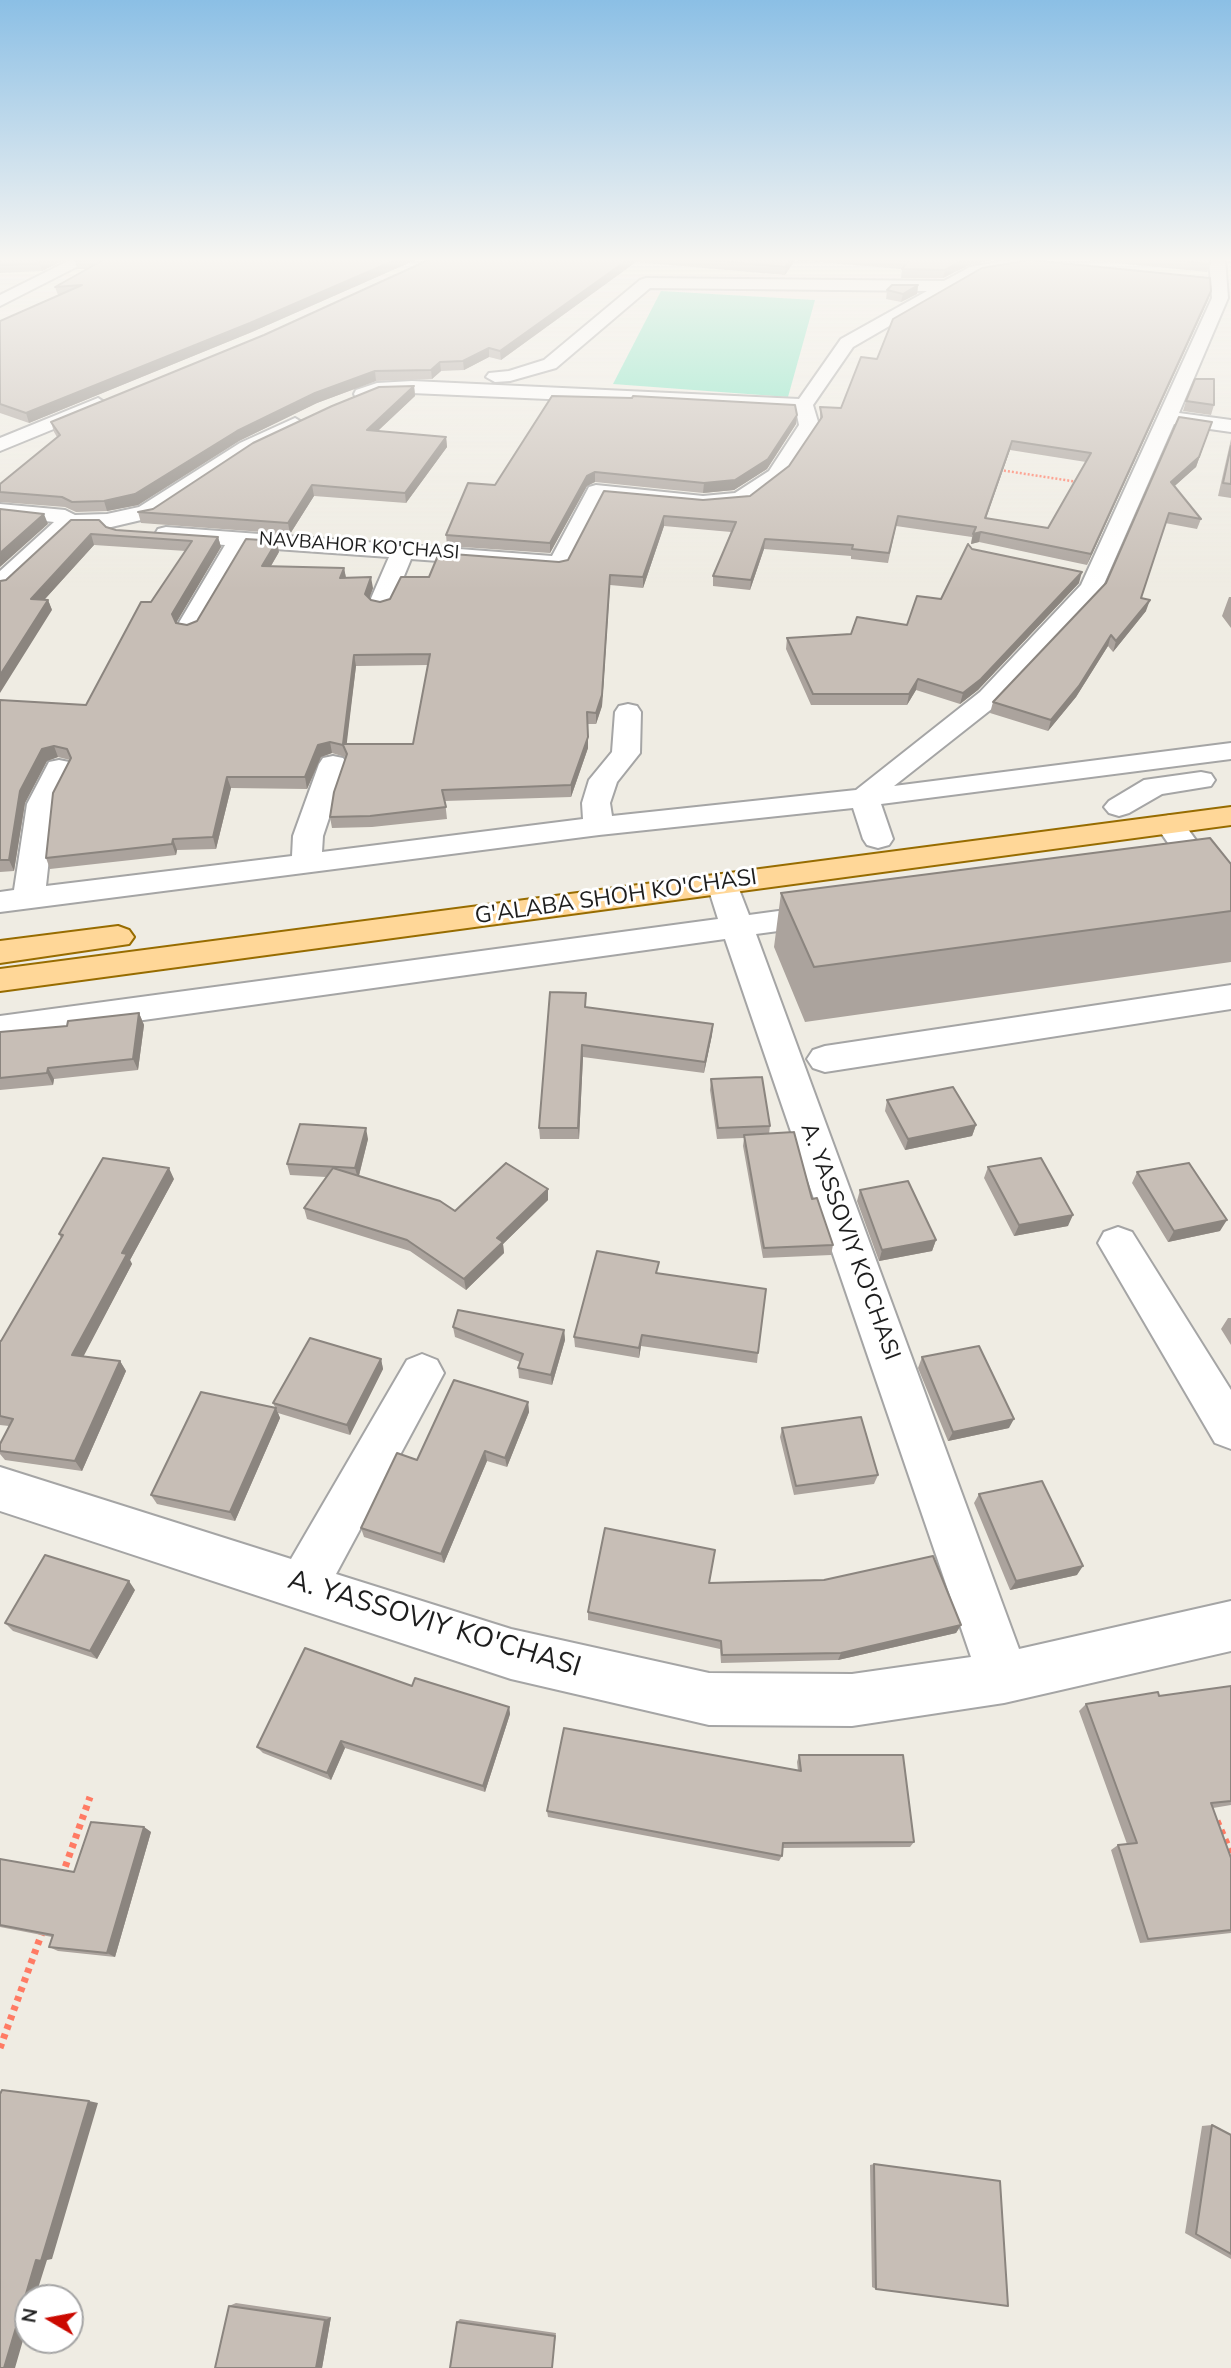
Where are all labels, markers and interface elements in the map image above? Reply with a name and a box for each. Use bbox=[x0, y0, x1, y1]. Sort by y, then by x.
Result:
street label: NAVBAHOR KO'CHASI bbox=[258, 529, 460, 565]
street label: G'ALABA SHOH KO'CHASI bbox=[473, 865, 759, 931]
street label: A. YASSOVIY KO'CHASI bbox=[793, 1120, 905, 1364]
street label: A. YASSOVIY KO'CHASI bbox=[283, 1564, 585, 1686]
north arrow bbox=[14, 2284, 84, 2354]
text: N bbox=[16, 2306, 44, 2325]

